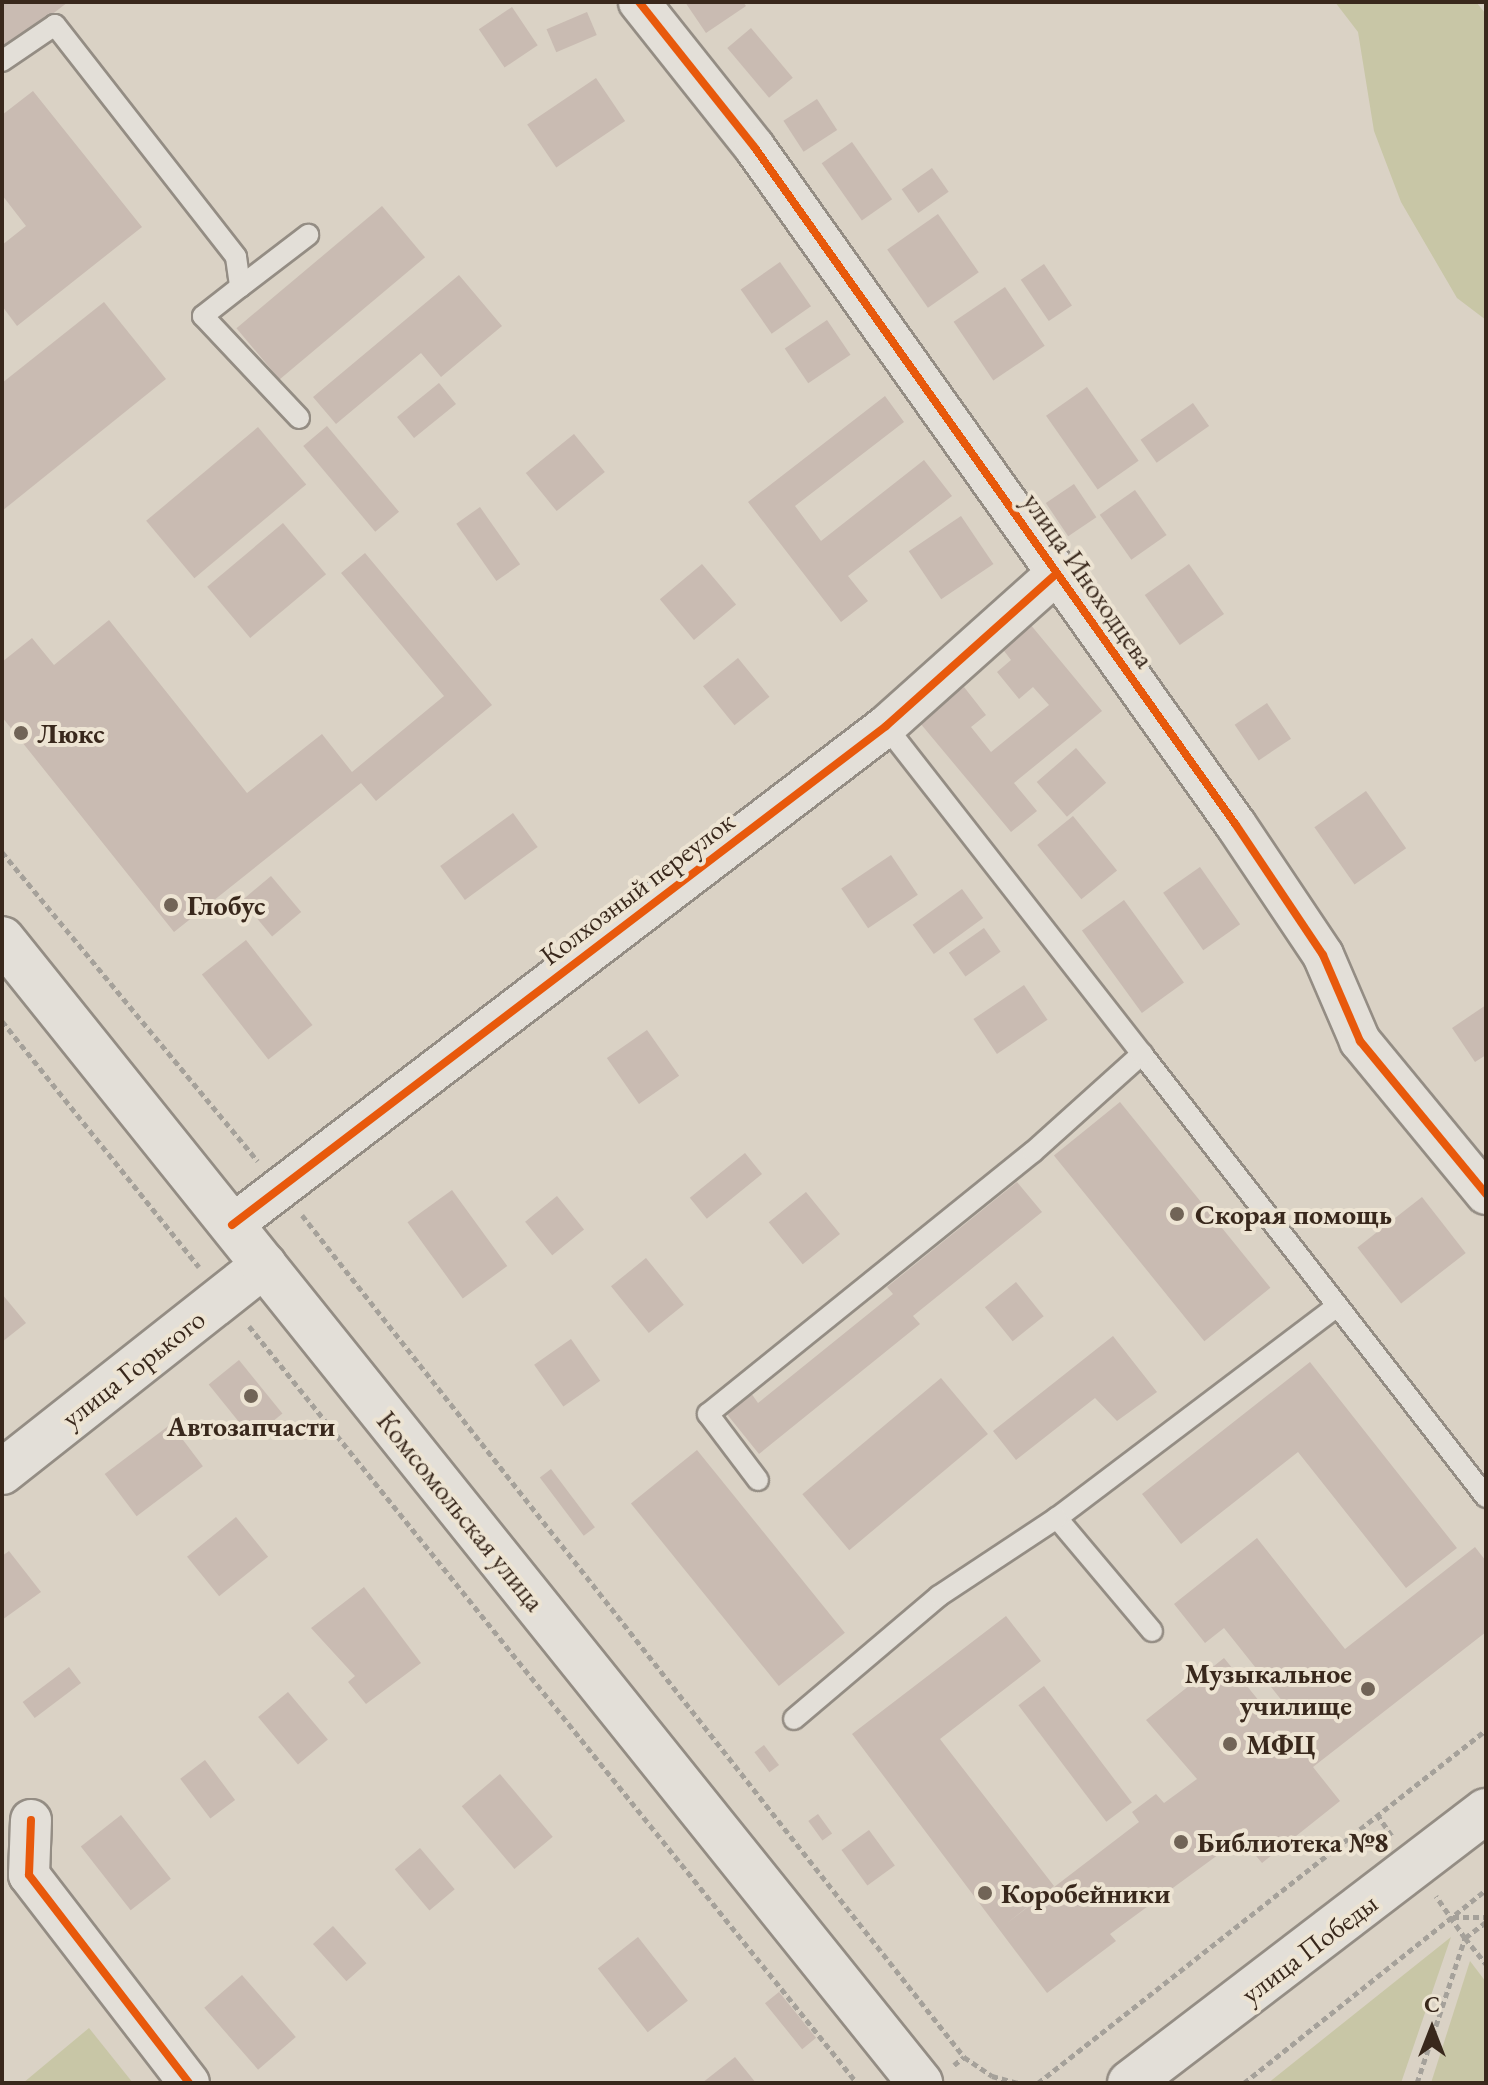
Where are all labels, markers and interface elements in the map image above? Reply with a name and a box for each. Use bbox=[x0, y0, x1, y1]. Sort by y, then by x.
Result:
street label: улица Иноходцева bbox=[1016, 486, 1162, 674]
place label: Люкс bbox=[37, 716, 105, 750]
marker: Люкс bbox=[12, 724, 30, 742]
street label: Колхозный переулок bbox=[533, 804, 741, 972]
place label: Глобус bbox=[187, 888, 266, 922]
marker: Глобус bbox=[162, 896, 180, 914]
place label: Скорая помощь bbox=[1195, 1197, 1392, 1231]
marker: Скорая помощь bbox=[1166, 1203, 1188, 1225]
street label: улица Горького bbox=[55, 1302, 211, 1434]
marker: Автозапчасти bbox=[242, 1387, 260, 1405]
street label: Комсомольская улица bbox=[370, 1404, 552, 1618]
place label: Автозапчасти bbox=[167, 1409, 335, 1443]
place label: Музыкальное училище bbox=[1185, 1656, 1352, 1722]
marker: Музыкальное училище bbox=[1359, 1680, 1377, 1698]
place label: МФЦ bbox=[1246, 1727, 1315, 1761]
marker: МФЦ bbox=[1221, 1735, 1239, 1753]
place label: Библиотека №8 bbox=[1197, 1825, 1389, 1859]
marker: Библиотека №8 bbox=[1172, 1833, 1190, 1851]
place label: Коробейники bbox=[1001, 1876, 1170, 1910]
marker: Коробейники bbox=[976, 1884, 994, 1902]
street label: улица Победы bbox=[1234, 1886, 1384, 2010]
north arrow bbox=[1392, 1989, 1472, 2069]
text: С bbox=[1424, 1990, 1440, 2019]

